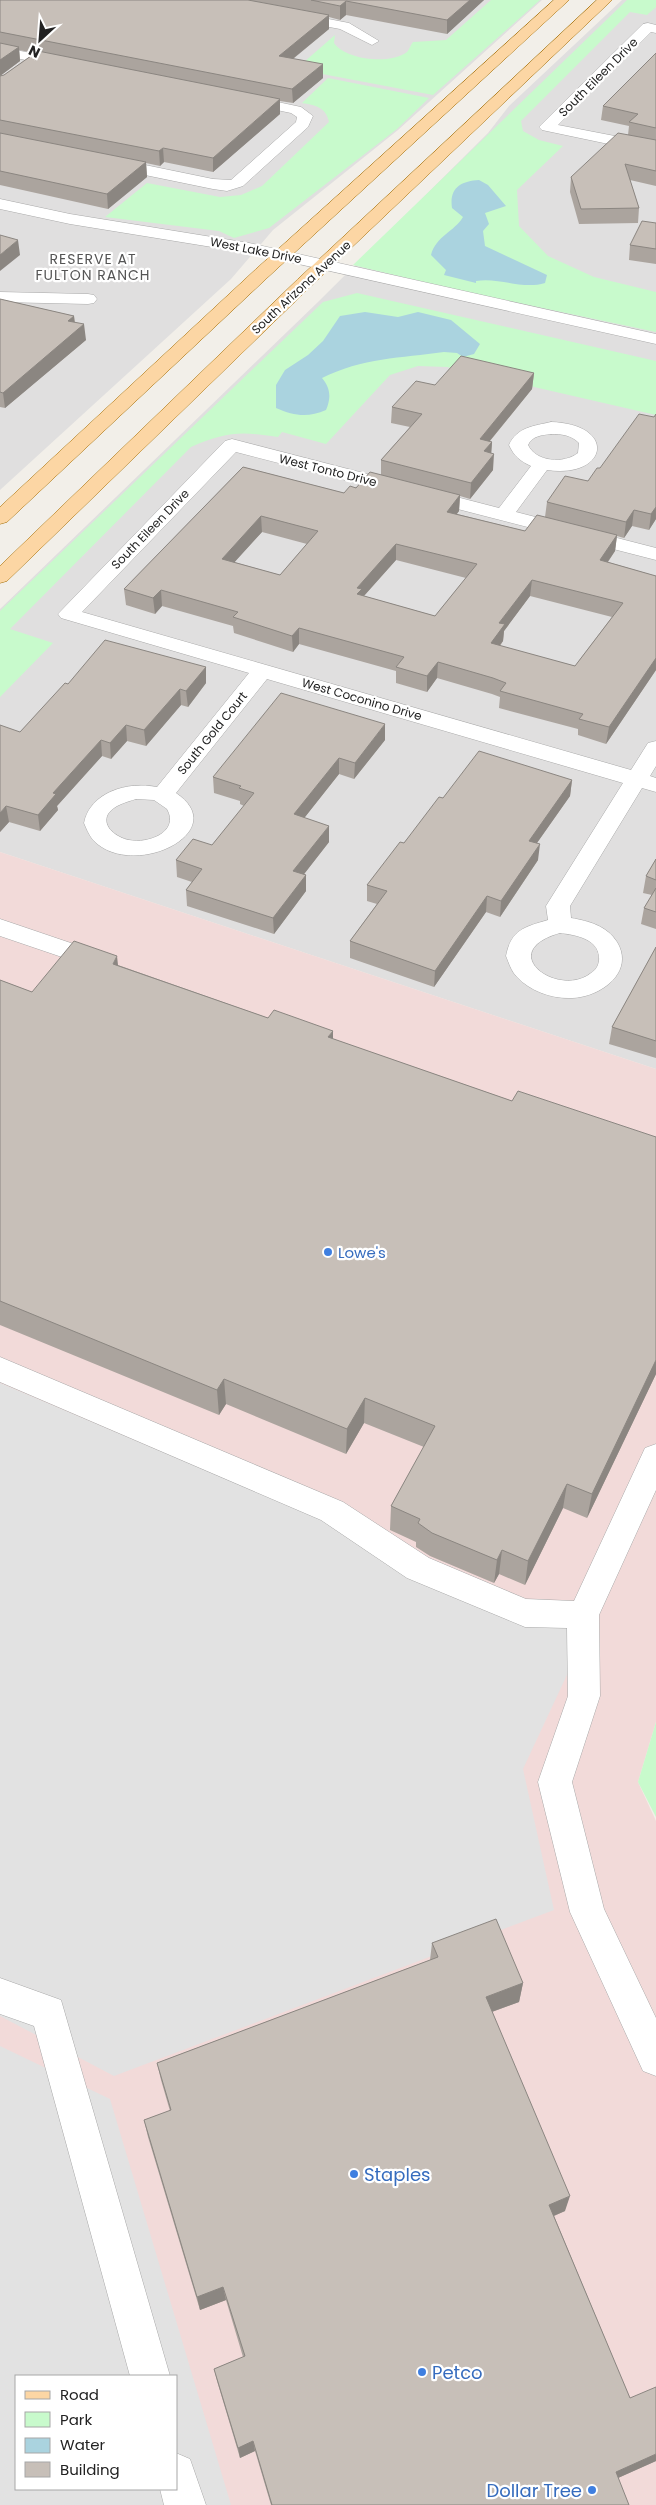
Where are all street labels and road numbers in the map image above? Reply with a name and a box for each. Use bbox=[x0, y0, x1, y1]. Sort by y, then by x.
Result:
street label: South Eileen Drive bbox=[555, 34, 641, 120]
street label: West Lake Drive bbox=[209, 233, 303, 267]
street label: South Arizona Avenue bbox=[248, 236, 354, 338]
street label: West Tonto Drive bbox=[277, 450, 379, 490]
street label: South Eileen Drive bbox=[107, 485, 193, 573]
street label: West Coconino Drive bbox=[300, 674, 424, 724]
street label: South Gold Court bbox=[173, 688, 251, 778]

